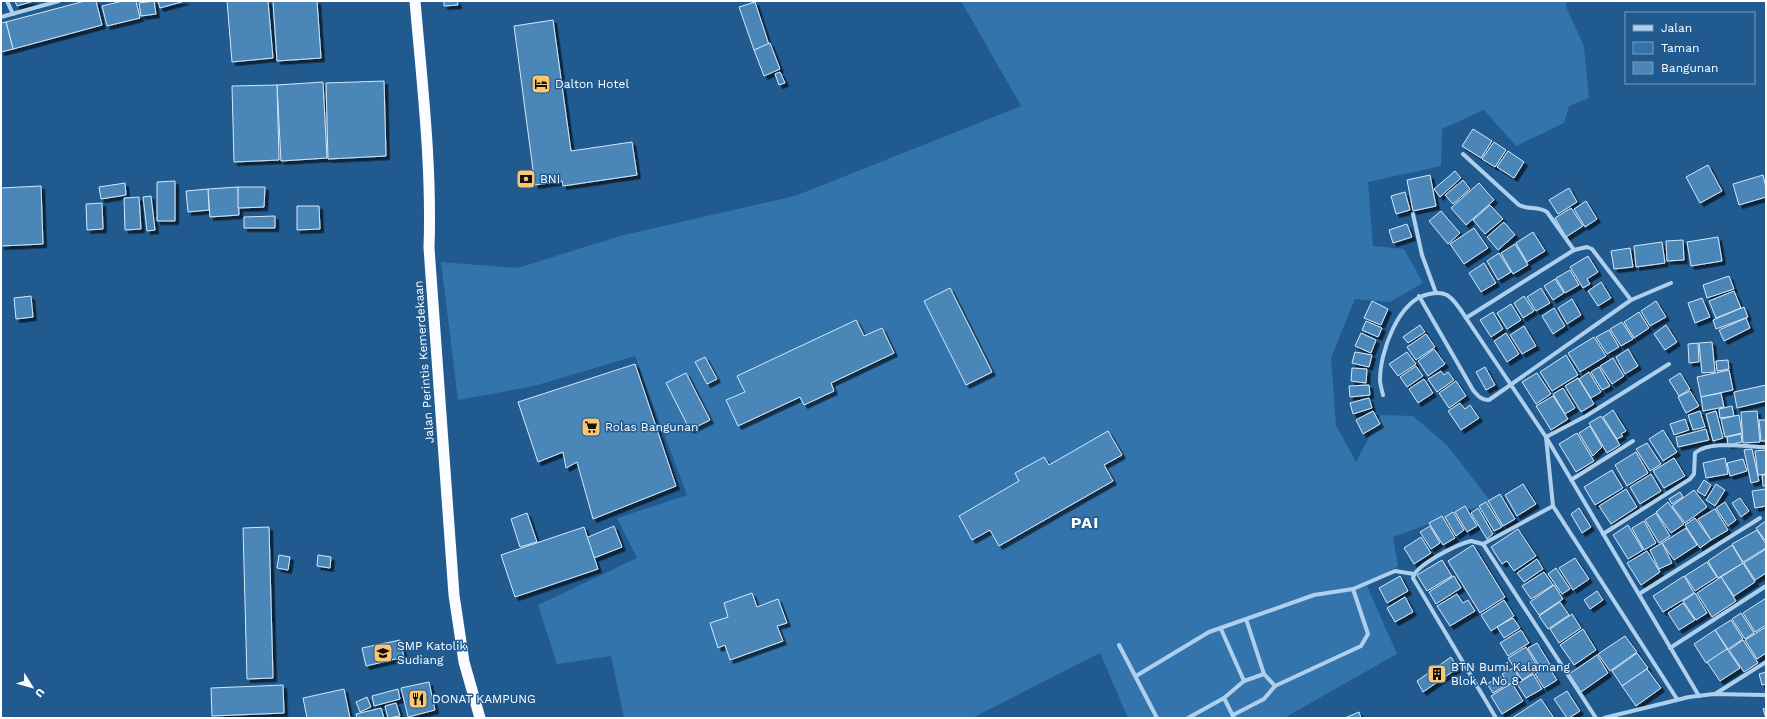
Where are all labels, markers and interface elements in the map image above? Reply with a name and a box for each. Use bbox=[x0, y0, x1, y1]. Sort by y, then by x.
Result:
legend bbox=[1625, 12, 1755, 84]
text: Jalan bbox=[1661, 21, 1692, 35]
text: Taman bbox=[1661, 41, 1699, 55]
text: Bangunan bbox=[1661, 61, 1719, 75]
hotel icon: Dalton Hotel bbox=[530, 73, 552, 95]
place label: Dalton Hotel bbox=[555, 77, 629, 91]
bank icon: BNI bbox=[515, 168, 537, 190]
place label: BNI bbox=[540, 172, 560, 186]
street label: Jalan Perintis Kemerdekaan bbox=[411, 280, 437, 444]
supermarket icon: Rolas Bangunan bbox=[580, 416, 602, 438]
place label: Rolas Bangunan bbox=[605, 420, 698, 434]
district label: PAI bbox=[1071, 513, 1099, 532]
place label: SMP Katolik Sudiang bbox=[397, 639, 466, 667]
school or university icon: SMP Katolik Sudiang bbox=[372, 642, 394, 664]
place label: BTN Bumi Kalamang Blok A No 8 bbox=[1451, 660, 1570, 688]
building icon: BTN Bumi Kalamang Blok A No 8 bbox=[1426, 663, 1448, 685]
north arrow bbox=[12, 667, 52, 707]
text: U bbox=[32, 686, 47, 700]
restaurant icon: DONAT KAMPUNG bbox=[407, 688, 429, 710]
place label: DONAT KAMPUNG bbox=[432, 692, 536, 706]

